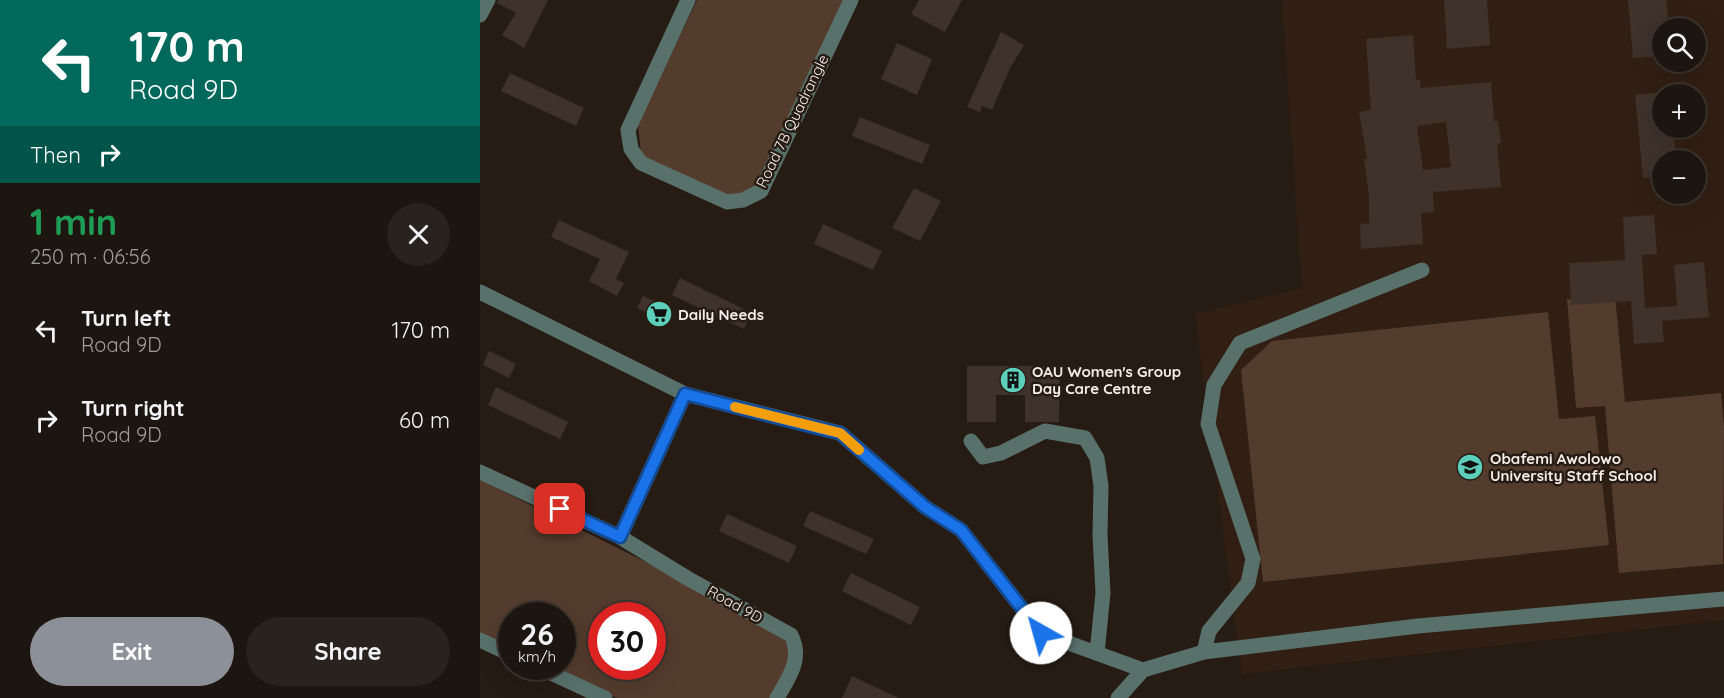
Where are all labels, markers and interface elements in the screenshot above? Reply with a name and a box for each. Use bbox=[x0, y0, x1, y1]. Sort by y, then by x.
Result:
map controls bbox=[1652, 18, 1706, 204]
button: search bbox=[1652, 18, 1706, 72]
text: 170 m bbox=[129, 20, 245, 73]
icon: left bbox=[30, 24, 108, 102]
street label: Road 7B Quadrangle bbox=[752, 51, 832, 191]
text: Road 9D bbox=[129, 72, 238, 106]
button: + bbox=[1652, 84, 1706, 138]
icon: right bbox=[93, 138, 126, 171]
text: Then bbox=[30, 141, 81, 169]
button: − bbox=[1652, 150, 1706, 204]
text: 1 min bbox=[30, 199, 117, 244]
button: close bbox=[387, 203, 450, 266]
text: 250 m · 06:56 bbox=[30, 244, 150, 269]
supermarket icon: Daily Needs bbox=[644, 299, 674, 329]
text: Turn left bbox=[81, 304, 171, 332]
place label: Daily Needs bbox=[678, 305, 764, 324]
icon: left bbox=[30, 314, 63, 347]
text: 170 m bbox=[391, 316, 450, 344]
text: Road 9D bbox=[81, 332, 162, 357]
place label: OAU Women's Group Day Care Centre bbox=[1032, 362, 1181, 398]
building icon: OAU Women's Group Day Care Centre bbox=[998, 365, 1028, 395]
text: Turn right bbox=[81, 394, 185, 422]
icon: right bbox=[30, 404, 63, 437]
text: 60 m bbox=[399, 406, 450, 434]
text: Road 9D bbox=[81, 422, 162, 447]
place label: Obafemi Awolowo University Staff School bbox=[1490, 449, 1657, 485]
school or university icon: Obafemi Awolowo University Staff School bbox=[1455, 452, 1485, 482]
pin bbox=[534, 483, 585, 534]
icon: arrive bbox=[543, 492, 576, 525]
street label: Road 9D bbox=[704, 581, 766, 627]
position arrow bbox=[1009, 601, 1073, 665]
speed limit sign: 30 bbox=[588, 602, 666, 680]
text: 26 bbox=[520, 615, 554, 653]
button: Exit bbox=[30, 617, 234, 686]
button: Share bbox=[246, 617, 450, 686]
text: km/h bbox=[518, 647, 556, 666]

